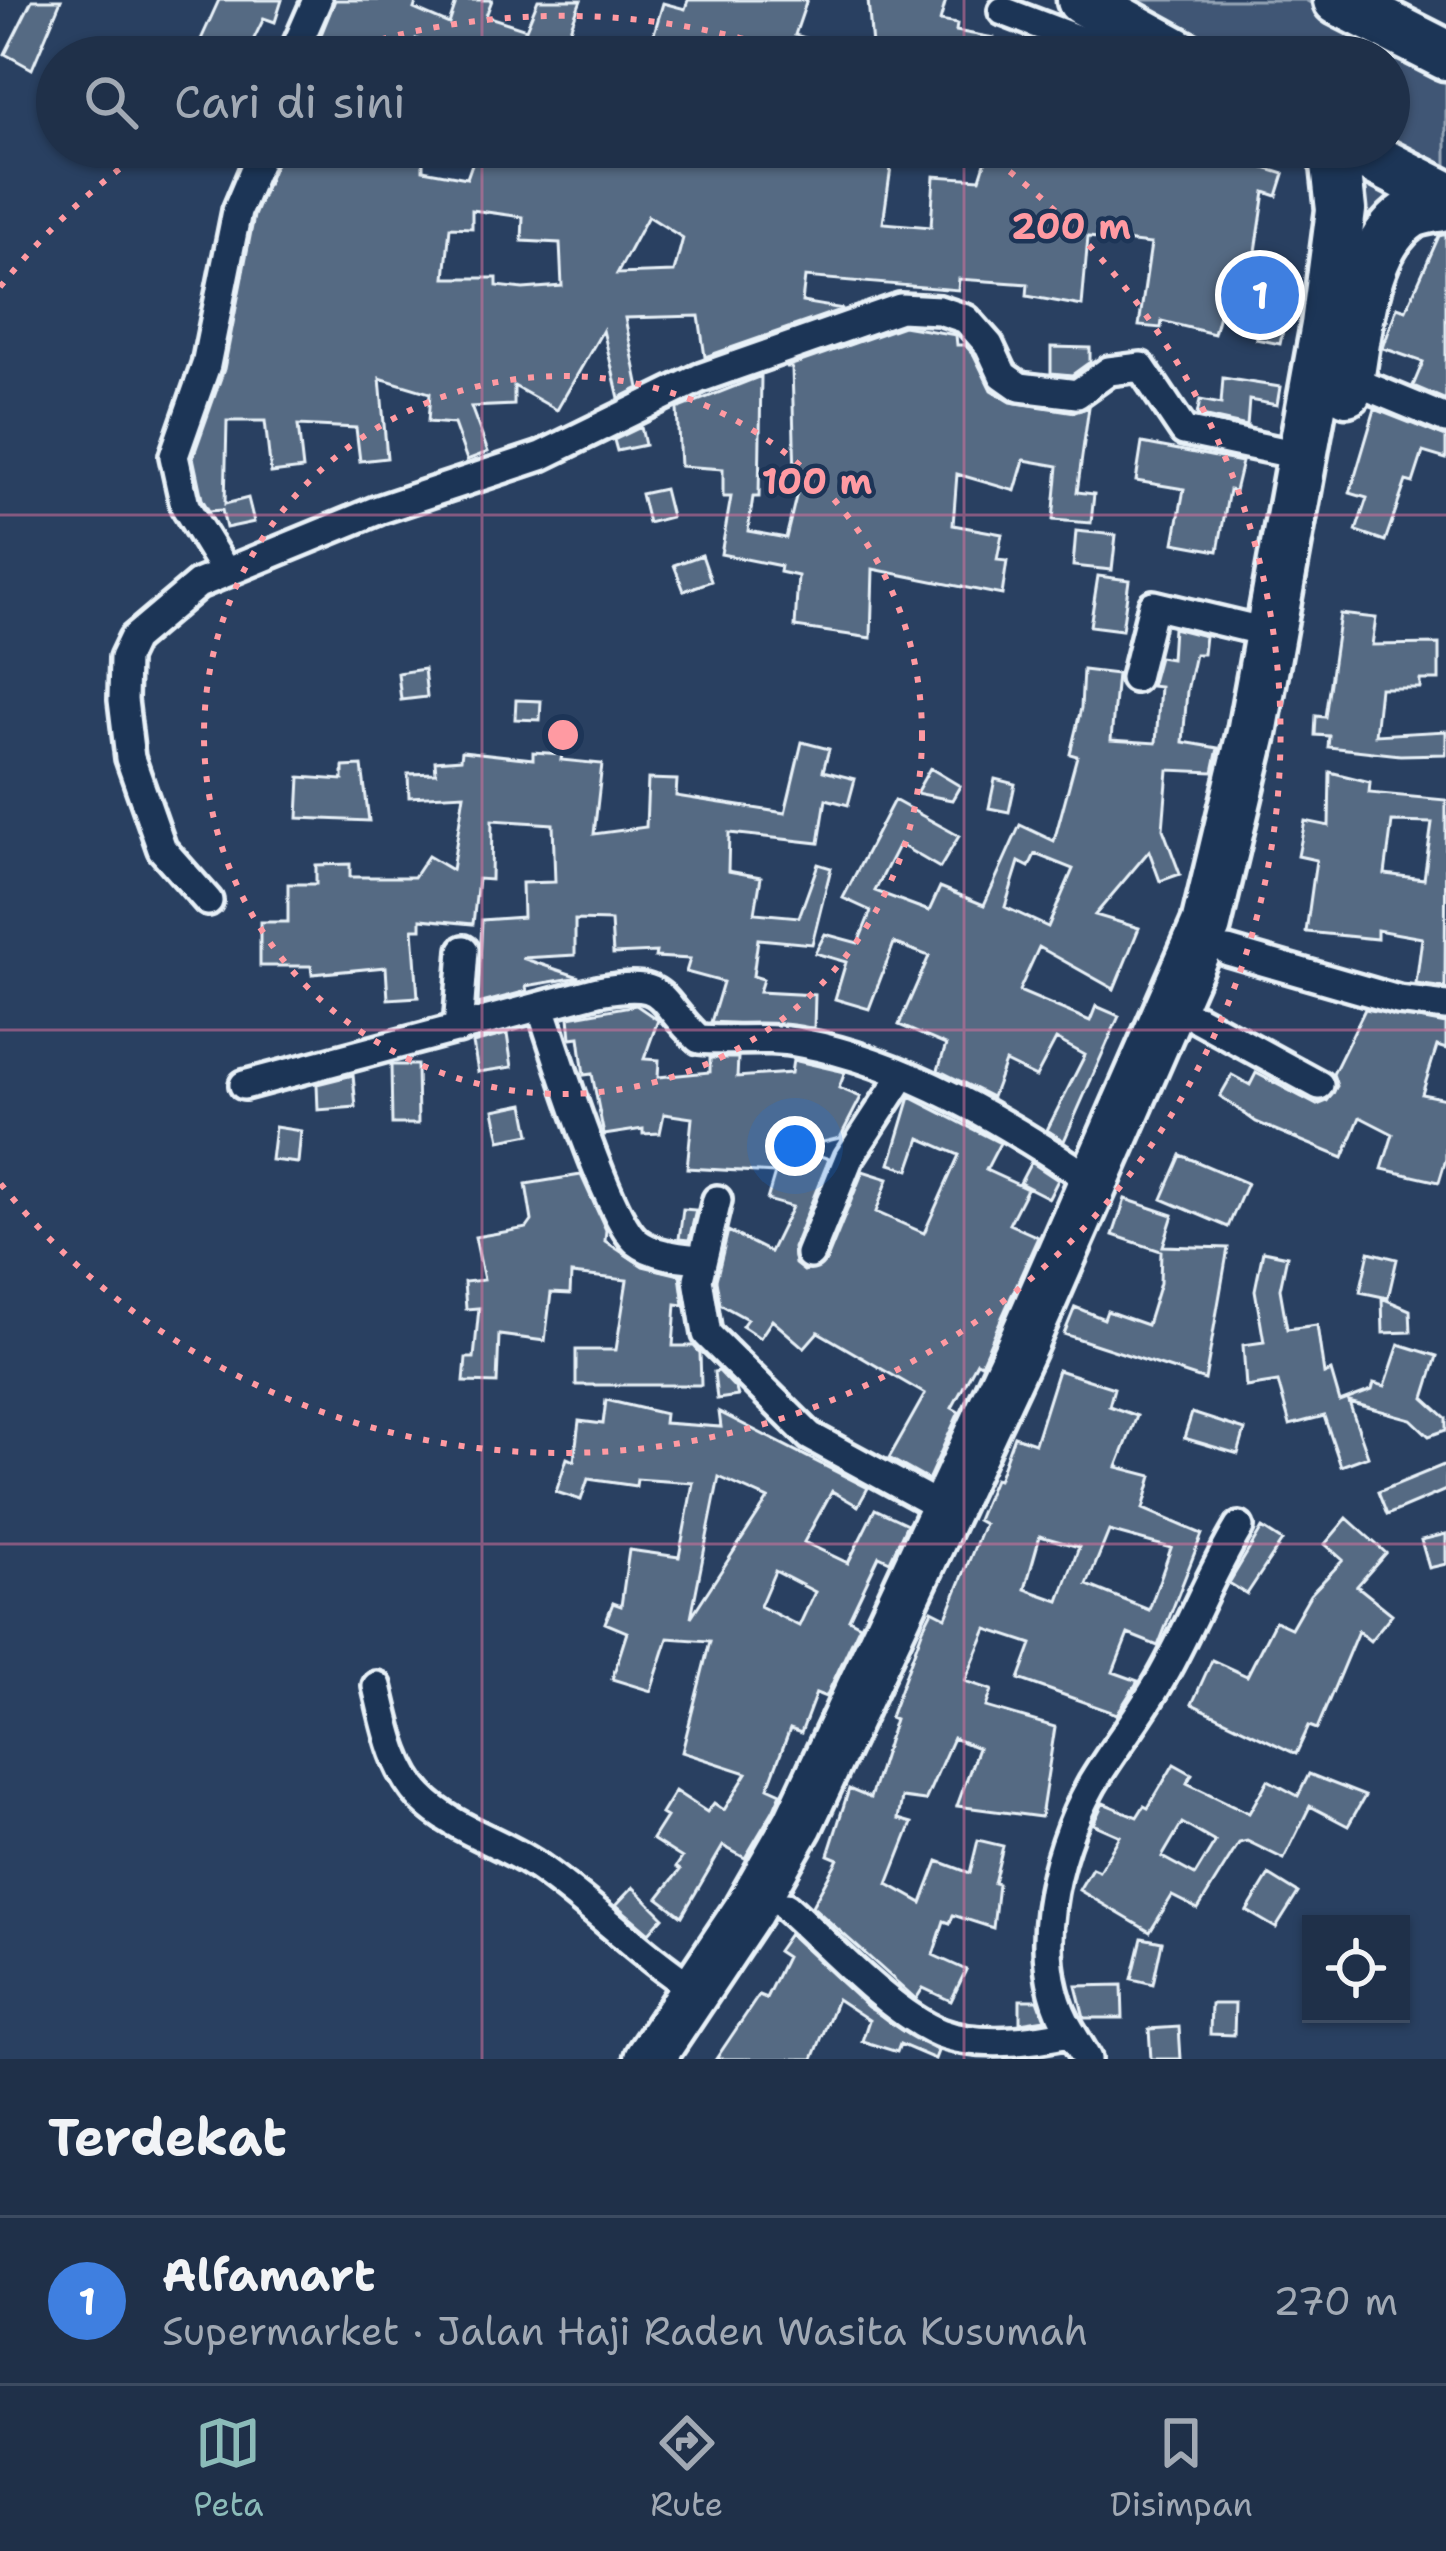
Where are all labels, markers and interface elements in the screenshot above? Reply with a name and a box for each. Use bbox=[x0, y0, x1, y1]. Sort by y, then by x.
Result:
search box bbox=[36, 36, 1410, 168]
icon: search bbox=[78, 69, 144, 135]
text: Cari di sini bbox=[174, 72, 406, 132]
text: 200 m bbox=[1011, 202, 1131, 251]
pin: 1 bbox=[1221, 250, 1299, 340]
text: 100 m bbox=[762, 457, 873, 506]
centre of rings bbox=[542, 714, 584, 756]
your location bbox=[765, 1116, 825, 1176]
map controls bbox=[1302, 1915, 1410, 2023]
button: locate bbox=[1302, 1915, 1410, 2023]
text: Terdekat bbox=[48, 2103, 287, 2171]
text: Alfamart bbox=[162, 2245, 375, 2305]
text: 1 bbox=[78, 2275, 96, 2327]
text: 270 m bbox=[1273, 2275, 1398, 2327]
text: Supermarket · Jalan Haji Raden Wasita Kusumah bbox=[162, 2305, 1088, 2357]
tab: Peta bbox=[193, 2410, 264, 2527]
tab: Rute bbox=[650, 2410, 723, 2527]
tab: Disimpan bbox=[1110, 2410, 1253, 2527]

